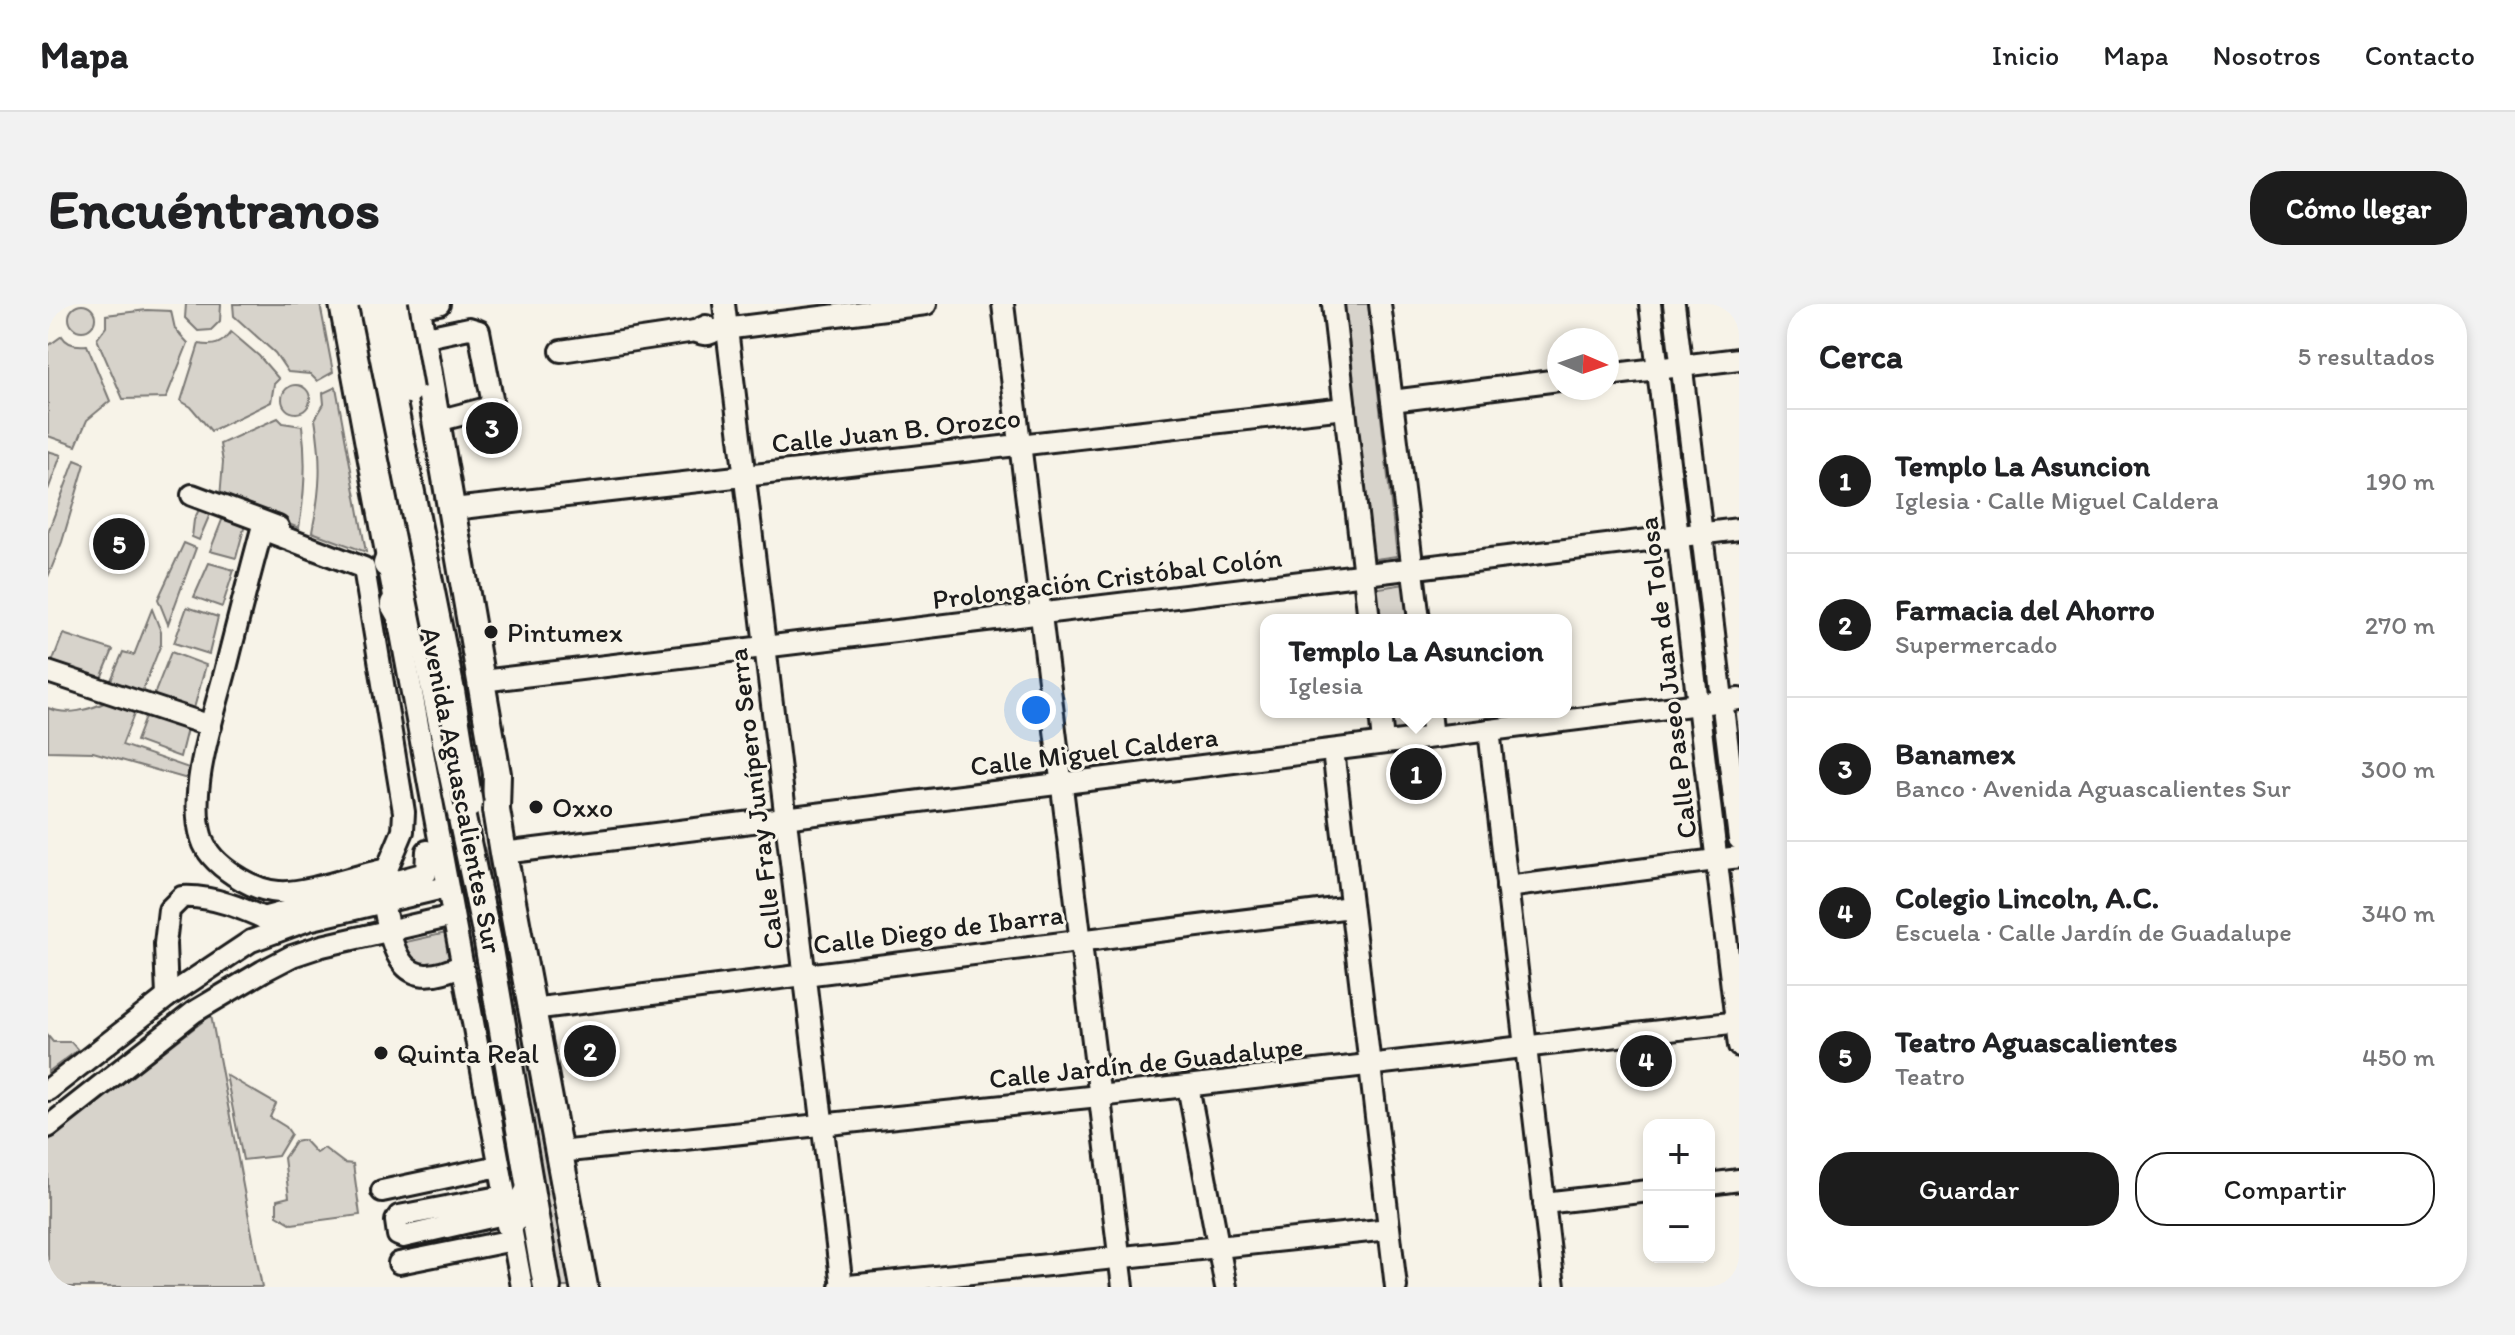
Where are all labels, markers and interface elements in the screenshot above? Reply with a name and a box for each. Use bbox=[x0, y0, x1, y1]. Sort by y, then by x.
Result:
text: Mapa bbox=[40, 32, 128, 78]
text: Inicio bbox=[1992, 38, 2059, 72]
text: Mapa bbox=[2103, 38, 2169, 72]
text: Nosotros bbox=[2213, 38, 2321, 72]
text: Contacto bbox=[2365, 38, 2475, 72]
button: Cómo llegar bbox=[2250, 171, 2467, 245]
text: Encuéntranos bbox=[48, 175, 380, 242]
north arrow bbox=[1547, 328, 1619, 400]
text: Cerca bbox=[1819, 336, 1903, 377]
text: 5 resultados bbox=[2297, 340, 2435, 372]
pin: 3 bbox=[466, 398, 518, 458]
street label: Calle Juan B. Orozco bbox=[770, 400, 1022, 460]
text: Templo La Asuncion bbox=[1895, 447, 2150, 484]
text: 1 bbox=[1839, 465, 1851, 497]
text: 190 m bbox=[2366, 465, 2435, 497]
text: Iglesia · Calle Miguel Caldera bbox=[1895, 484, 2219, 516]
pin: 5 bbox=[93, 514, 145, 574]
street label: Calle Paseo Juan de Tolosa bbox=[1630, 515, 1704, 841]
street label: Prolongación Cristóbal Colón bbox=[930, 540, 1284, 616]
text: Farmacia del Ahorro bbox=[1895, 591, 2155, 628]
text: 2 bbox=[1838, 609, 1852, 641]
text: 270 m bbox=[2365, 609, 2435, 641]
popup bbox=[1260, 614, 1572, 718]
place label: Pintumex bbox=[507, 615, 623, 649]
marker: Pintumex bbox=[482, 623, 500, 641]
street label: Avenida Aguascalientes Sur bbox=[414, 624, 510, 956]
text: Supermercado bbox=[1895, 628, 2057, 660]
text: Templo La Asuncion bbox=[1288, 632, 1544, 669]
street label: Calle Fray Junípero Serra bbox=[720, 646, 790, 952]
text: Iglesia bbox=[1288, 669, 1363, 701]
your location bbox=[1016, 690, 1056, 730]
street label: Calle Miguel Caldera bbox=[968, 719, 1220, 783]
text: Banamex bbox=[1895, 735, 2015, 772]
pin: 1 bbox=[1390, 744, 1442, 804]
text: 3 bbox=[1838, 753, 1852, 785]
text: 300 m bbox=[2361, 753, 2435, 785]
text: Banco · Avenida Aguascalientes Sur bbox=[1895, 772, 2291, 804]
place label: Oxxo bbox=[552, 790, 613, 824]
marker: Oxxo bbox=[527, 798, 545, 816]
text: Colegio Lincoln, A.C. bbox=[1895, 879, 2159, 916]
street label: Calle Diego de Ibarra bbox=[811, 897, 1065, 961]
text: 4 bbox=[1837, 897, 1853, 929]
text: 340 m bbox=[2361, 897, 2435, 929]
text: Escuela · Calle Jardín de Guadalupe bbox=[1895, 916, 2292, 948]
pin: 2 bbox=[564, 1021, 616, 1081]
text: Teatro Aguascalientes bbox=[1895, 1023, 2178, 1060]
street label: Calle Jardín de Guadalupe bbox=[987, 1029, 1305, 1095]
pin: 4 bbox=[1620, 1031, 1672, 1091]
place label: Quinta Real bbox=[397, 1036, 539, 1070]
text: 5 bbox=[1838, 1041, 1852, 1073]
text: 450 m bbox=[2362, 1041, 2435, 1073]
marker: Quinta Real bbox=[372, 1044, 390, 1062]
text: Teatro bbox=[1895, 1060, 1965, 1092]
map controls bbox=[1643, 1119, 1715, 1263]
button: + bbox=[1643, 1119, 1715, 1191]
button: Guardar bbox=[1819, 1152, 2119, 1226]
button: Compartir bbox=[2135, 1152, 2435, 1226]
button: − bbox=[1643, 1191, 1715, 1263]

